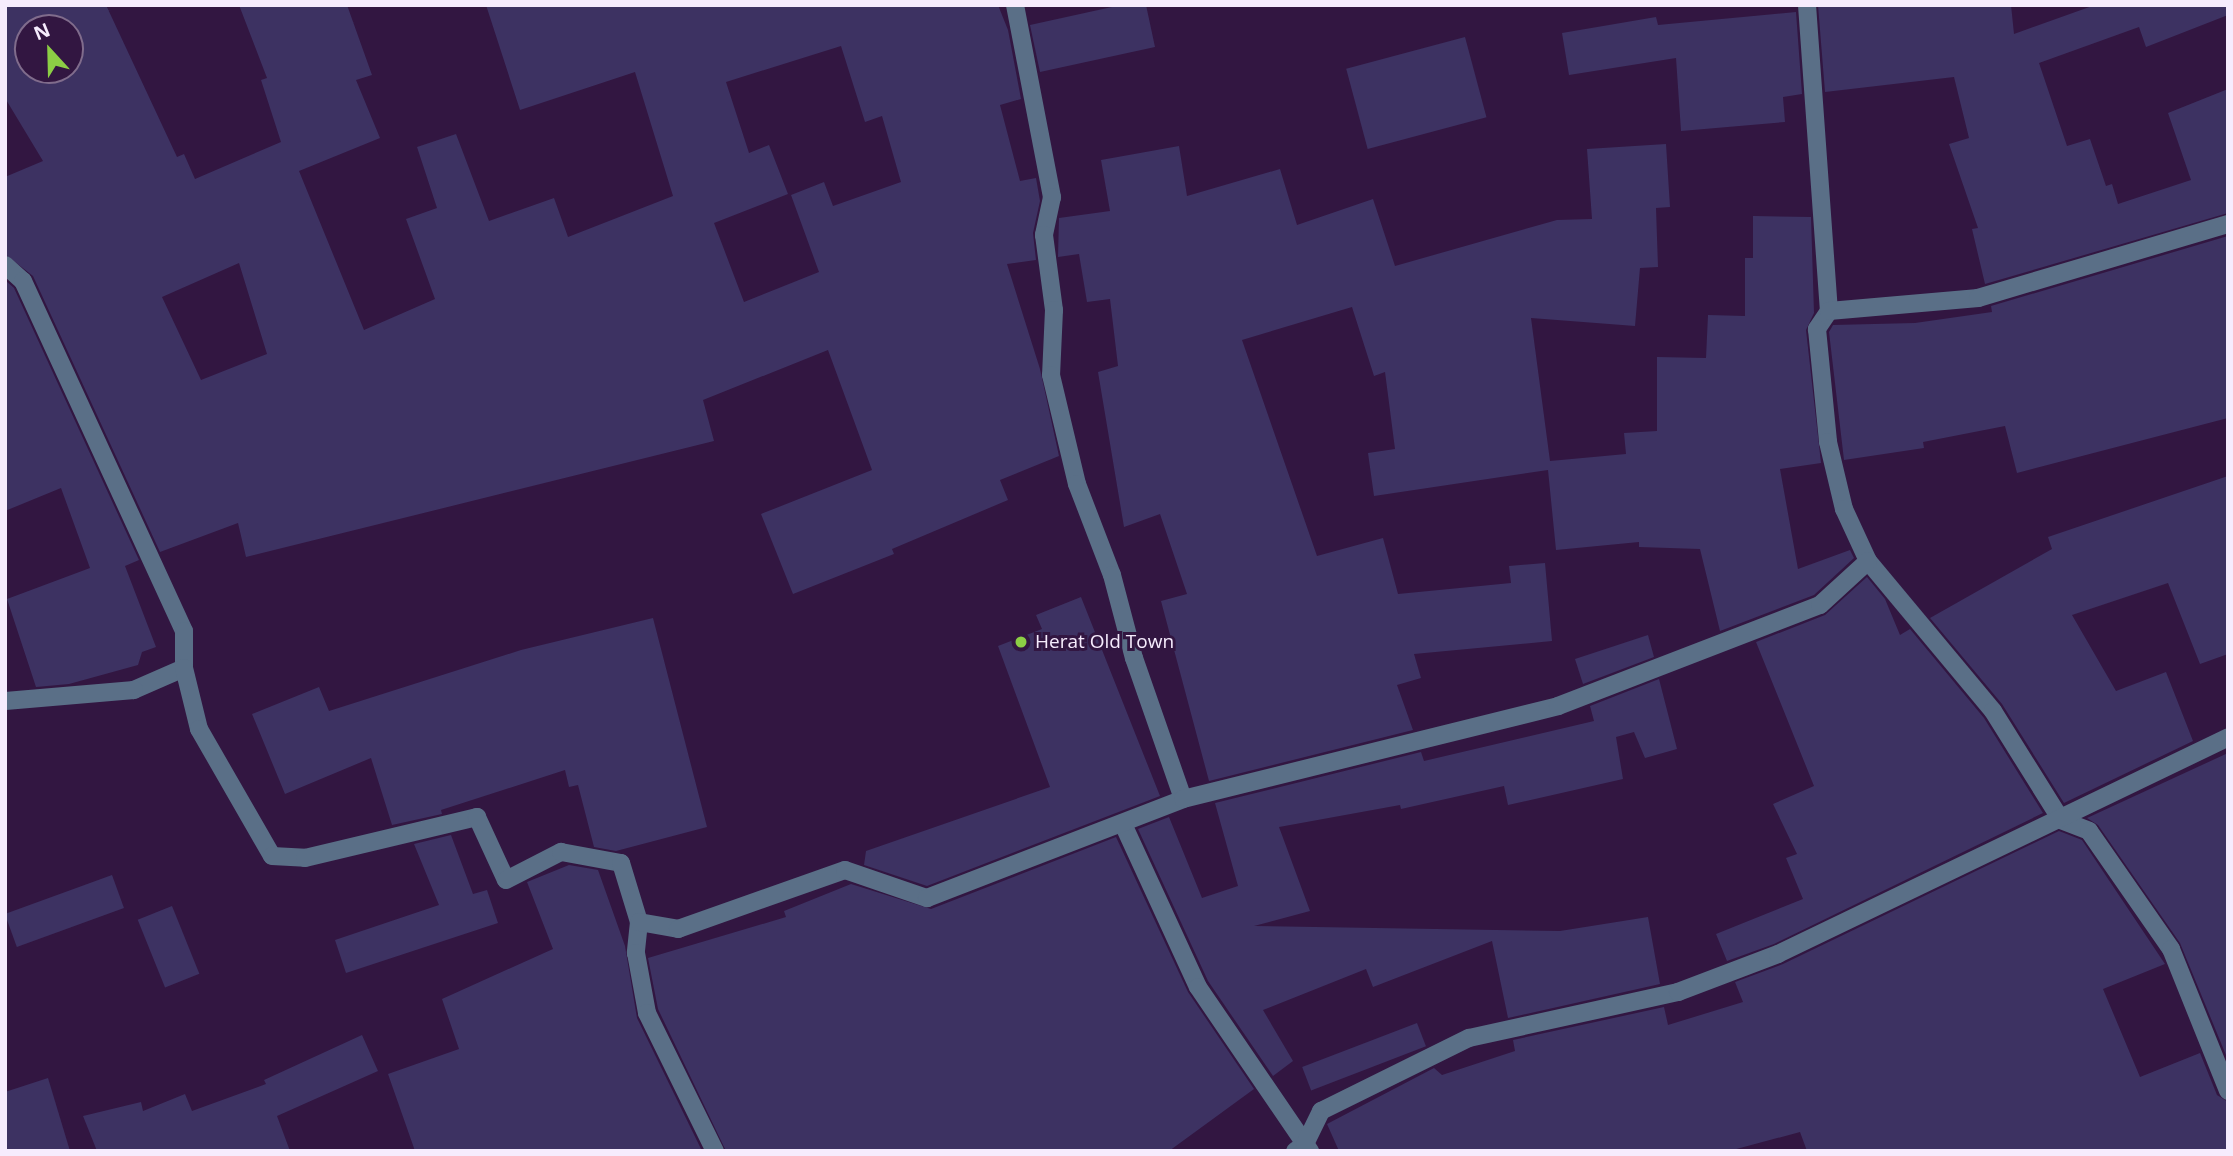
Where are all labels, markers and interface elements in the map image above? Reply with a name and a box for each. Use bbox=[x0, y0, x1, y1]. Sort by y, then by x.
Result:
north arrow bbox=[14, 14, 84, 84]
text: N bbox=[30, 16, 54, 46]
place label: Herat Old Town bbox=[1035, 631, 1174, 653]
marker: Herat Old Town bbox=[1013, 634, 1029, 650]

